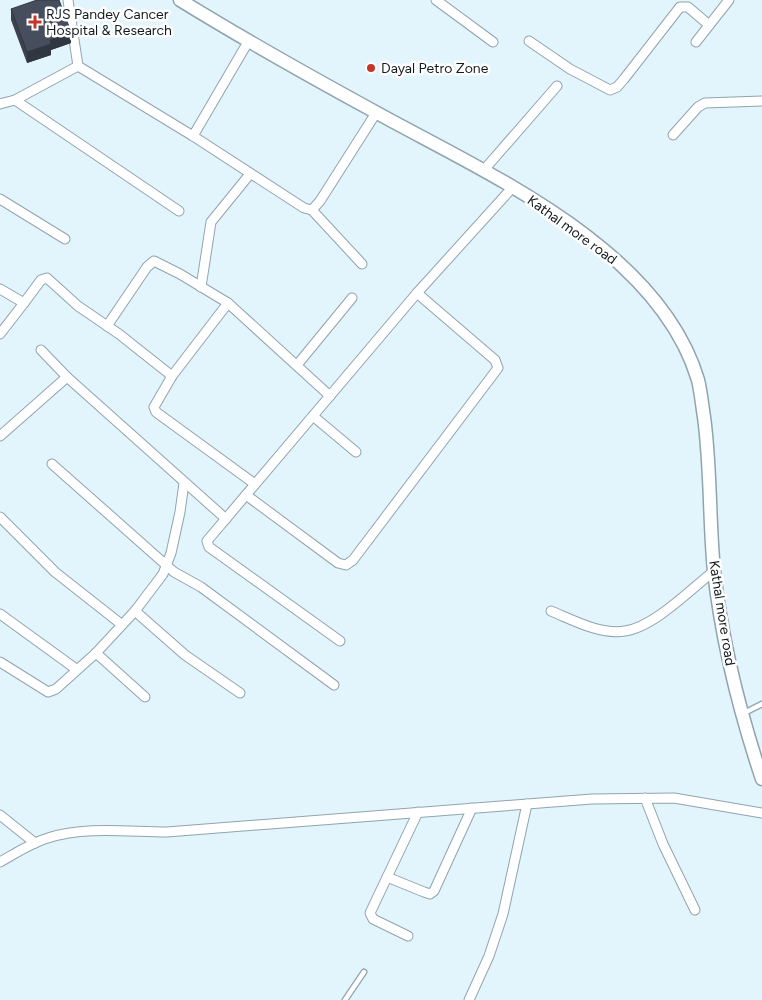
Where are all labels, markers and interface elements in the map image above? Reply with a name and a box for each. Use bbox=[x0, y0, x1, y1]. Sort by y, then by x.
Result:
place label: RJS Pandey Cancer Hospital & Research bbox=[46, 6, 172, 39]
marker: RJS Pandey Cancer Hospital & Research bbox=[28, 15, 42, 29]
place label: Dayal Petro Zone bbox=[381, 60, 489, 77]
marker: Dayal Petro Zone bbox=[365, 62, 377, 74]
street label: Kathal more road bbox=[524, 192, 620, 268]
street label: Kathal more road bbox=[705, 559, 739, 667]

